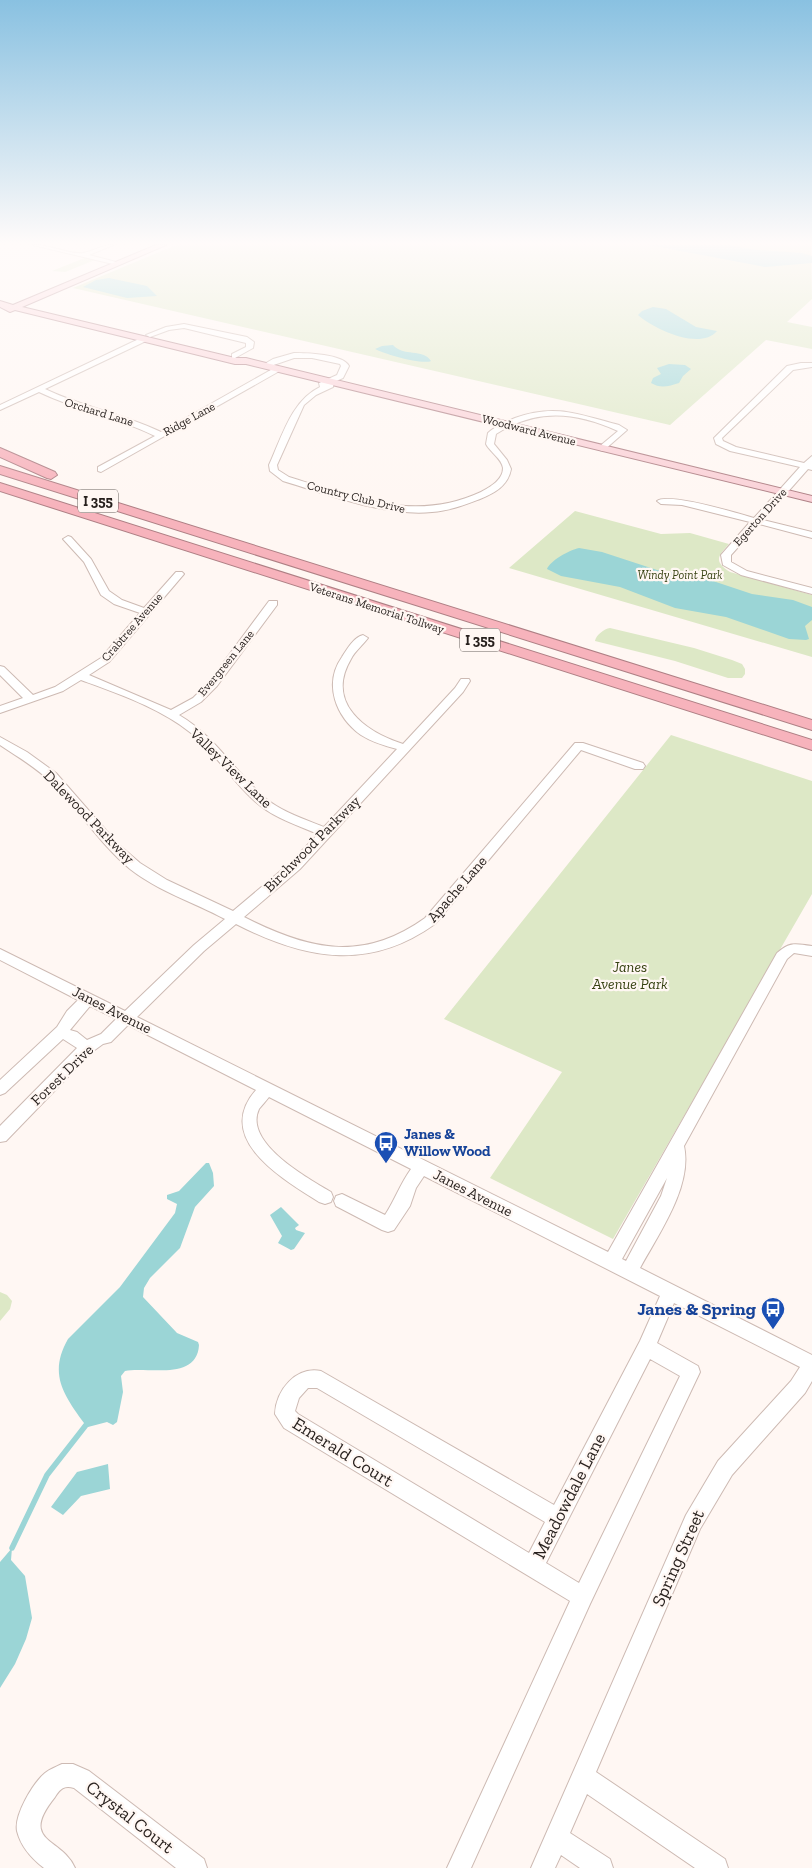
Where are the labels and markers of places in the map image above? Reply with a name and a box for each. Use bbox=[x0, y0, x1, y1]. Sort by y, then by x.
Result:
place label: Janes & Willow Wood bbox=[404, 1125, 491, 1160]
bus stop icon: Janes & Willow Wood bbox=[373, 1130, 399, 1164]
bus stop icon: Janes & Spring bbox=[760, 1296, 786, 1330]
place label: Janes & Spring bbox=[637, 1298, 756, 1320]

